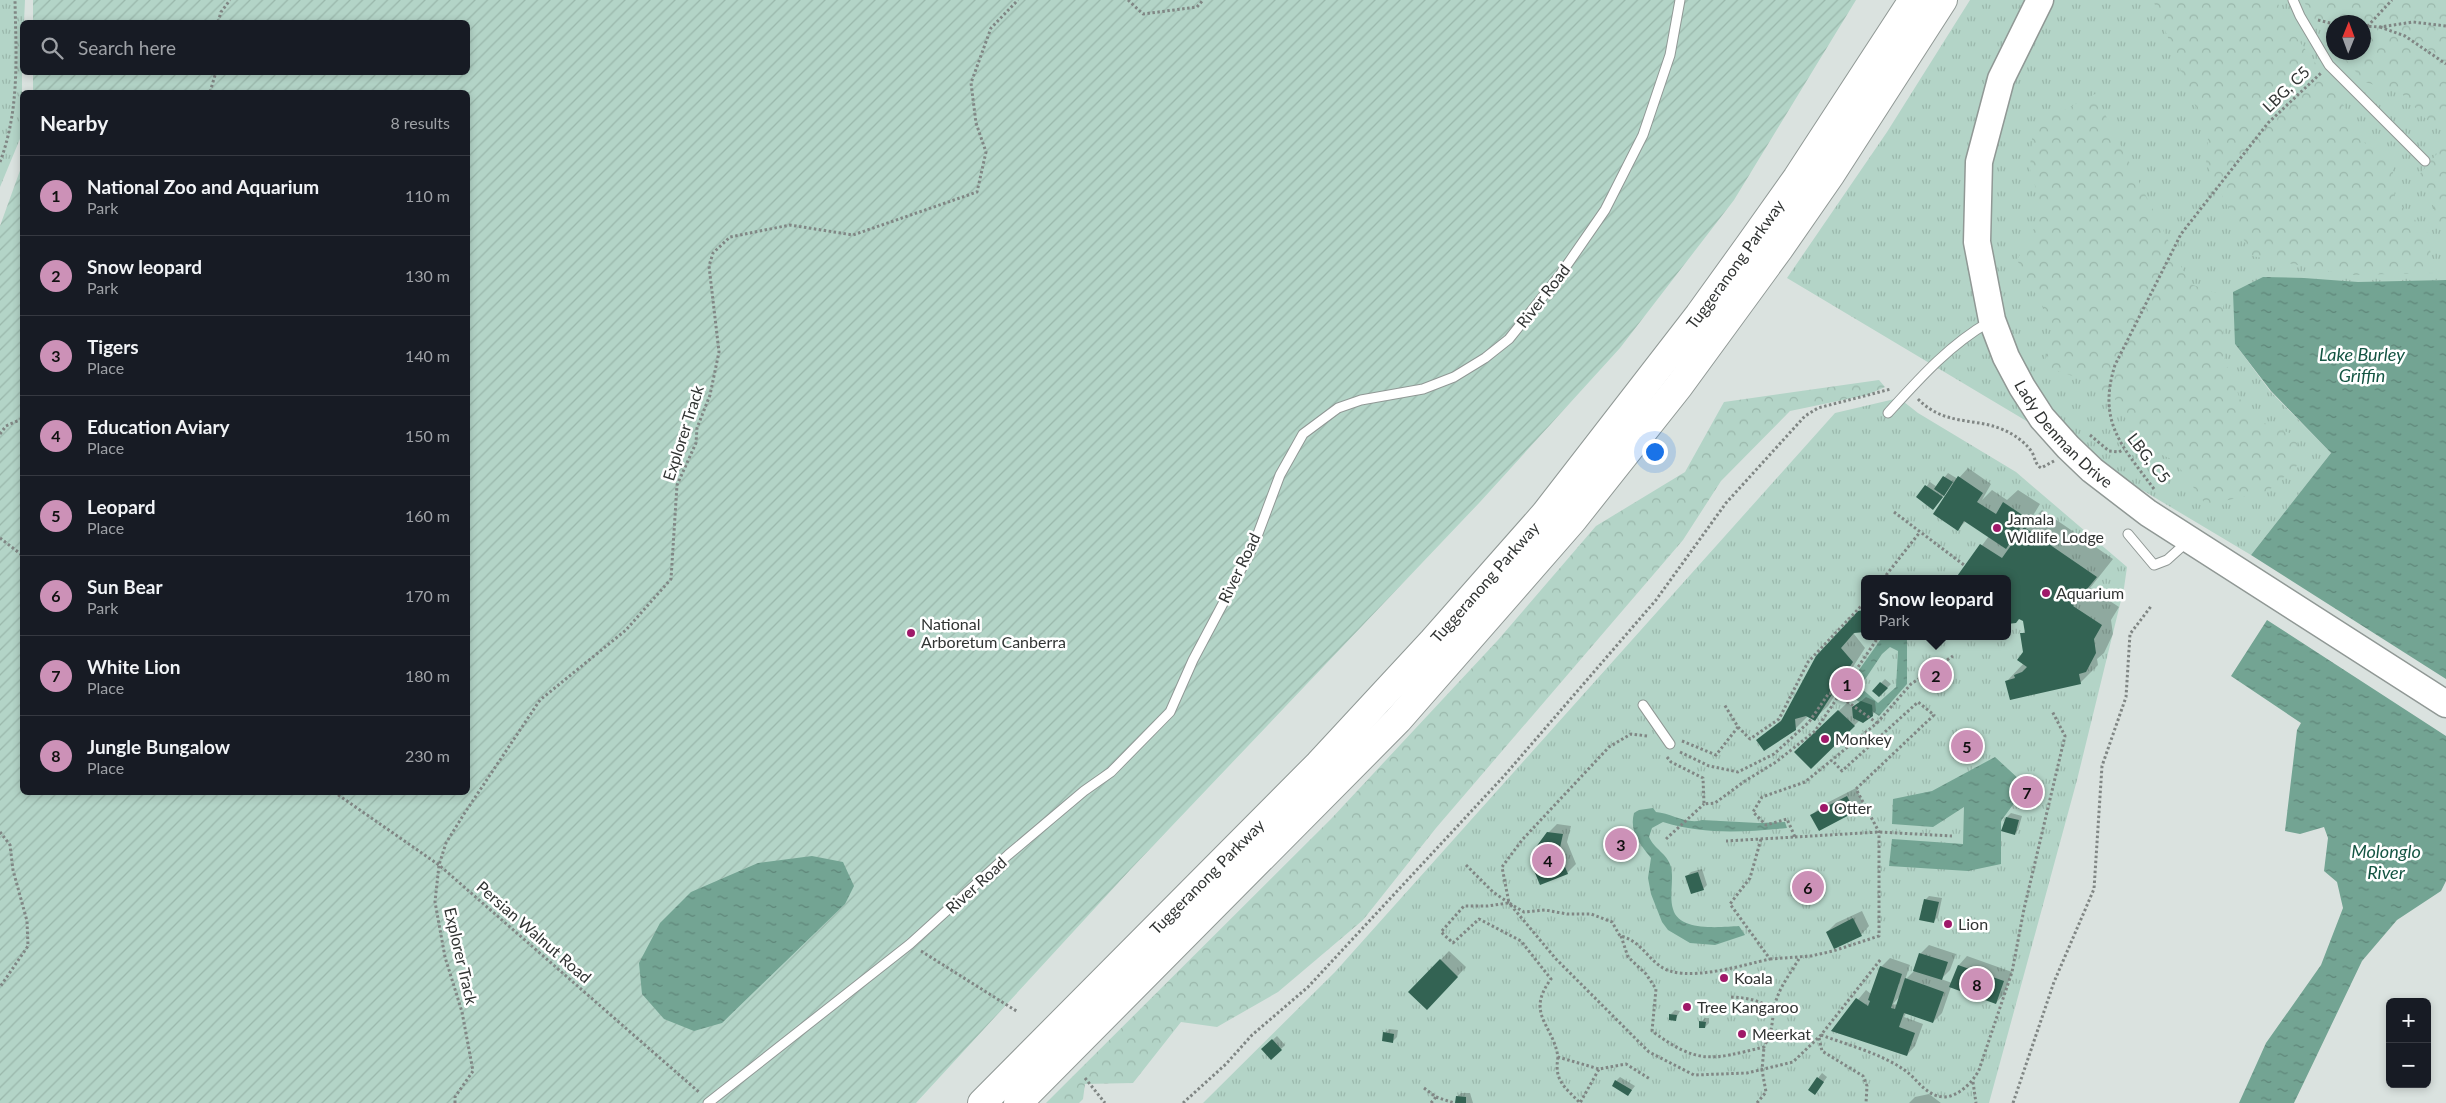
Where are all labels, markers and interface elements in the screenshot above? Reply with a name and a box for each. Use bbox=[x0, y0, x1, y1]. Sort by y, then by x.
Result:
north arrow bbox=[2326, 15, 2371, 60]
search box bbox=[20, 20, 470, 75]
icon: search bbox=[38, 34, 66, 62]
text: Search here bbox=[78, 36, 176, 59]
street label: LBG, C5 bbox=[2258, 62, 2313, 116]
text: Nearby bbox=[40, 110, 108, 135]
text: 8 results bbox=[390, 113, 450, 132]
text: National Zoo and Aquarium bbox=[87, 175, 319, 198]
text: 1 bbox=[51, 186, 61, 205]
text: 110 m bbox=[405, 186, 450, 205]
street label: Tuggeranong Parkway bbox=[1682, 195, 1788, 332]
text: Park bbox=[87, 198, 118, 217]
text: Snow leopard bbox=[87, 255, 202, 278]
street label: River Road bbox=[1512, 260, 1573, 331]
text: 2 bbox=[51, 266, 61, 285]
text: 130 m bbox=[405, 266, 450, 285]
text: Park bbox=[87, 278, 118, 297]
text: Tigers bbox=[87, 335, 139, 358]
water label: Lake Burley Griffin bbox=[2319, 343, 2405, 386]
text: 3 bbox=[51, 346, 61, 365]
text: 140 m bbox=[405, 346, 450, 365]
text: Place bbox=[87, 358, 124, 377]
street label: Lady Denman Drive bbox=[2011, 377, 2117, 491]
street label: Explorer Track bbox=[658, 382, 707, 483]
text: Education Aviary bbox=[87, 415, 230, 438]
text: 4 bbox=[51, 426, 61, 445]
text: 150 m bbox=[405, 426, 450, 445]
street label: LBG, C5 bbox=[2124, 429, 2175, 486]
text: Place bbox=[87, 438, 124, 457]
your location bbox=[1642, 439, 1668, 465]
text: Leopard bbox=[87, 495, 156, 518]
text: 5 bbox=[51, 506, 61, 525]
text: 160 m bbox=[405, 506, 450, 525]
place label: Jamala Wldlife Lodge bbox=[2007, 509, 2104, 546]
street label: Tuggeranong Parkway bbox=[1426, 517, 1543, 646]
text: Place bbox=[87, 518, 124, 537]
marker: Jamala Wldlife Lodge bbox=[1991, 522, 2003, 534]
street label: River Road bbox=[1214, 530, 1264, 606]
text: Sun Bear bbox=[87, 575, 163, 598]
popup bbox=[1861, 575, 2011, 640]
place label: Aquarium bbox=[2056, 583, 2124, 602]
text: 6 bbox=[51, 586, 61, 605]
text: 170 m bbox=[405, 586, 450, 605]
text: Snow leopard bbox=[1878, 587, 1994, 610]
marker: Aquarium bbox=[2040, 587, 2052, 599]
text: Park bbox=[87, 598, 118, 617]
text: Park bbox=[1878, 610, 1910, 629]
place label: National Arboretum Canberra bbox=[921, 614, 1066, 651]
marker: National Arboretum Canberra bbox=[905, 627, 917, 639]
text: White Lion bbox=[87, 655, 180, 678]
pin: 2 bbox=[1920, 656, 1952, 694]
pin: 1 bbox=[1831, 665, 1863, 703]
text: 7 bbox=[51, 666, 61, 685]
text: 180 m bbox=[405, 666, 450, 685]
text: Place bbox=[87, 678, 124, 697]
pin: 5 bbox=[1951, 727, 1983, 765]
place label: Monkey bbox=[1835, 729, 1893, 748]
marker: Monkey bbox=[1819, 733, 1831, 745]
text: Jungle Bungalow bbox=[87, 735, 230, 758]
text: 8 bbox=[51, 746, 61, 765]
text: 230 m bbox=[405, 746, 450, 765]
text: Place bbox=[87, 758, 124, 777]
pin: 7 bbox=[2011, 773, 2043, 811]
place label: Otter bbox=[1834, 798, 1872, 817]
marker: Otter bbox=[1818, 802, 1830, 814]
street label: Tuggeranong Parkway bbox=[1145, 814, 1268, 938]
pin: 3 bbox=[1605, 825, 1637, 863]
water label: Molonglo River bbox=[2351, 840, 2421, 883]
pin: 4 bbox=[1532, 841, 1564, 879]
street label: River Road bbox=[941, 852, 1010, 917]
pin: 6 bbox=[1792, 868, 1824, 906]
street label: Persian Walnut Road bbox=[473, 877, 595, 987]
street label: Explorer Track bbox=[441, 905, 482, 1007]
place label: Lion bbox=[1958, 914, 1988, 933]
marker: Lion bbox=[1942, 918, 1954, 930]
pin: 8 bbox=[1961, 965, 1993, 1003]
place label: Koala bbox=[1734, 968, 1773, 987]
marker: Koala bbox=[1718, 972, 1730, 984]
place label: Tree Kangaroo bbox=[1697, 997, 1799, 1016]
map controls bbox=[2386, 998, 2431, 1088]
button: + bbox=[2386, 998, 2431, 1043]
marker: Tree Kangaroo bbox=[1681, 1001, 1693, 1013]
place label: Meerkat bbox=[1752, 1024, 1811, 1043]
marker: Meerkat bbox=[1736, 1028, 1748, 1040]
button: − bbox=[2386, 1043, 2431, 1088]

